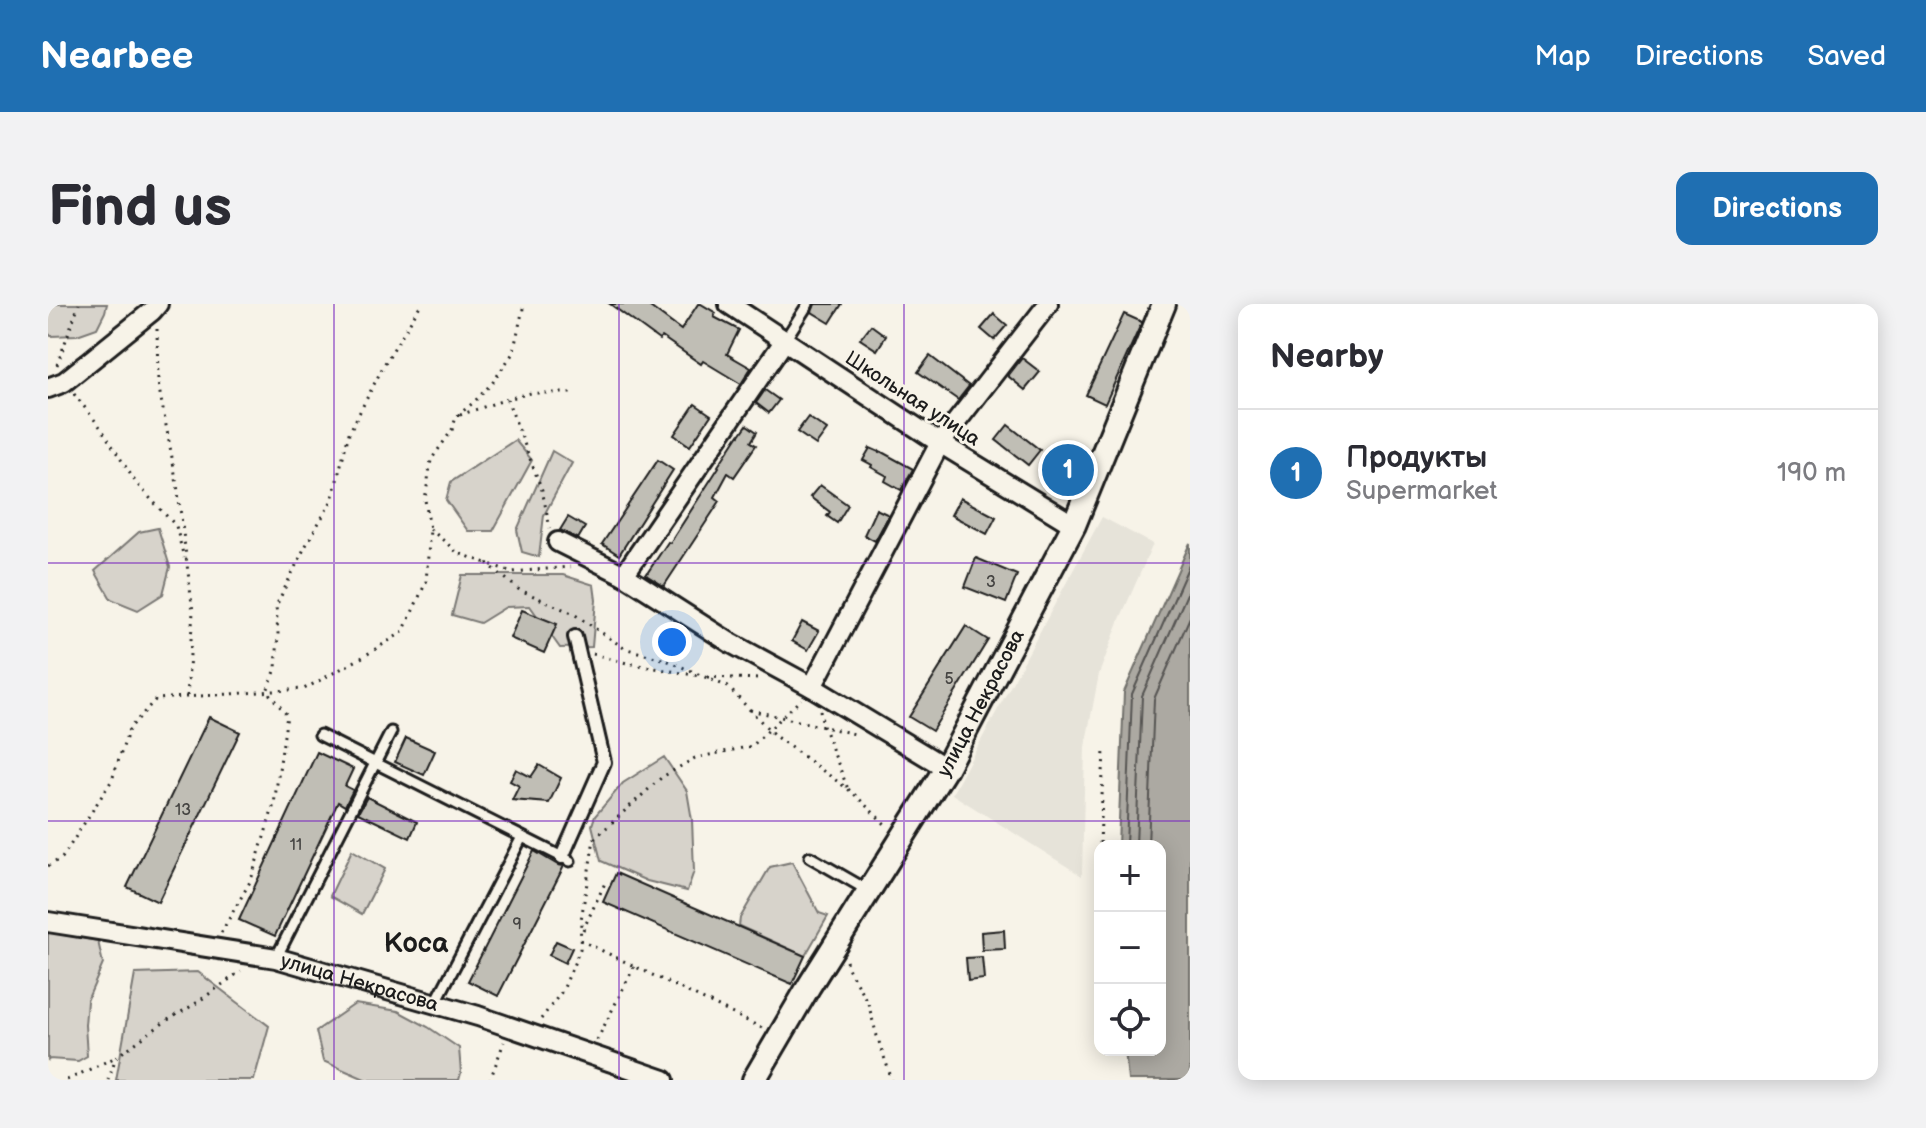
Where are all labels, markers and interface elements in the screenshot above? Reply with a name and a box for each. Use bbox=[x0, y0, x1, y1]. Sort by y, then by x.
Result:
text: Nearbee bbox=[40, 34, 193, 79]
text: Map bbox=[1534, 40, 1591, 73]
text: Directions bbox=[1635, 40, 1763, 73]
text: Saved bbox=[1807, 40, 1886, 73]
button: Directions bbox=[1676, 172, 1878, 245]
text: Find us bbox=[48, 175, 232, 242]
text: Nearby bbox=[1270, 336, 1384, 377]
street label: Школьная улица bbox=[840, 346, 985, 452]
pin: 1 bbox=[1042, 440, 1094, 500]
text: Продукты bbox=[1346, 440, 1487, 476]
text: 1 bbox=[1291, 458, 1301, 489]
text: 190 m bbox=[1777, 458, 1846, 489]
text: Supermarket bbox=[1346, 476, 1497, 507]
house number: 3 bbox=[986, 573, 996, 592]
your location bbox=[652, 622, 692, 662]
street label: улица Некрасова bbox=[932, 625, 1030, 782]
house number: 5 bbox=[944, 670, 954, 689]
house number: 13 bbox=[175, 801, 191, 820]
house number: 11 bbox=[290, 836, 302, 855]
map controls bbox=[1094, 840, 1166, 1056]
button: + bbox=[1094, 840, 1166, 912]
button: − bbox=[1094, 912, 1166, 984]
house number: 9 bbox=[512, 915, 522, 934]
district label: Коса bbox=[384, 927, 449, 960]
street label: улица Некрасова bbox=[278, 949, 441, 1017]
button: locate bbox=[1094, 984, 1166, 1056]

